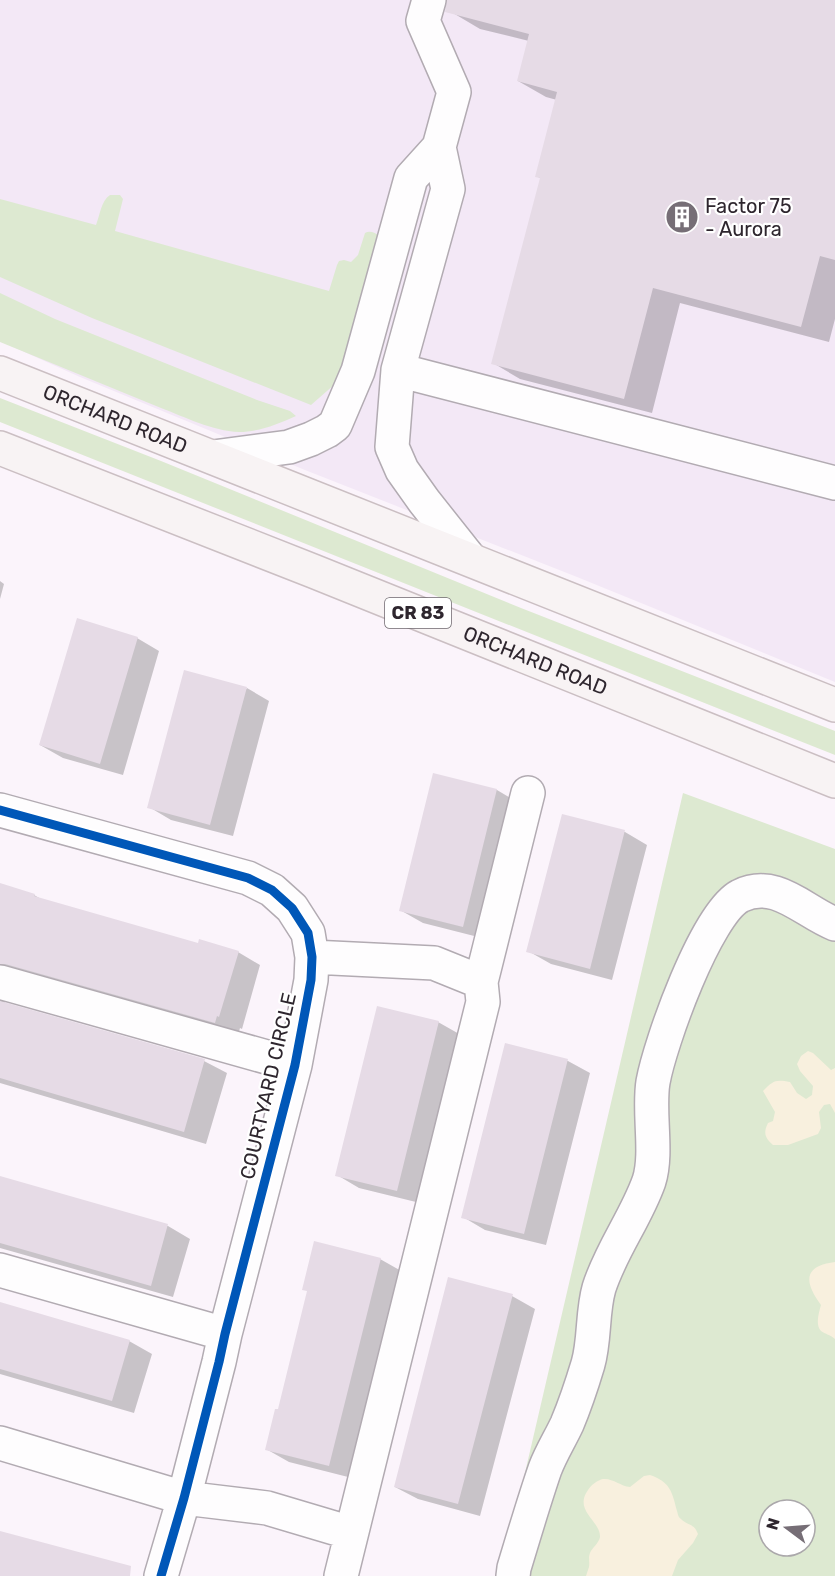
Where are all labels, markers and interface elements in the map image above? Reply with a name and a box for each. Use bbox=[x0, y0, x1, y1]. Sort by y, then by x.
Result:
place label: Factor 75 - Aurora bbox=[705, 194, 792, 241]
building icon: Factor 75 - Aurora bbox=[664, 199, 700, 235]
street label: ORCHARD ROAD bbox=[40, 379, 191, 458]
road number: CR 83 bbox=[385, 598, 451, 628]
street label: ORCHARD ROAD bbox=[460, 621, 611, 700]
street label: COURTYARD CIRCLE bbox=[235, 990, 301, 1182]
north arrow bbox=[757, 1498, 817, 1558]
text: N bbox=[762, 1516, 784, 1532]

